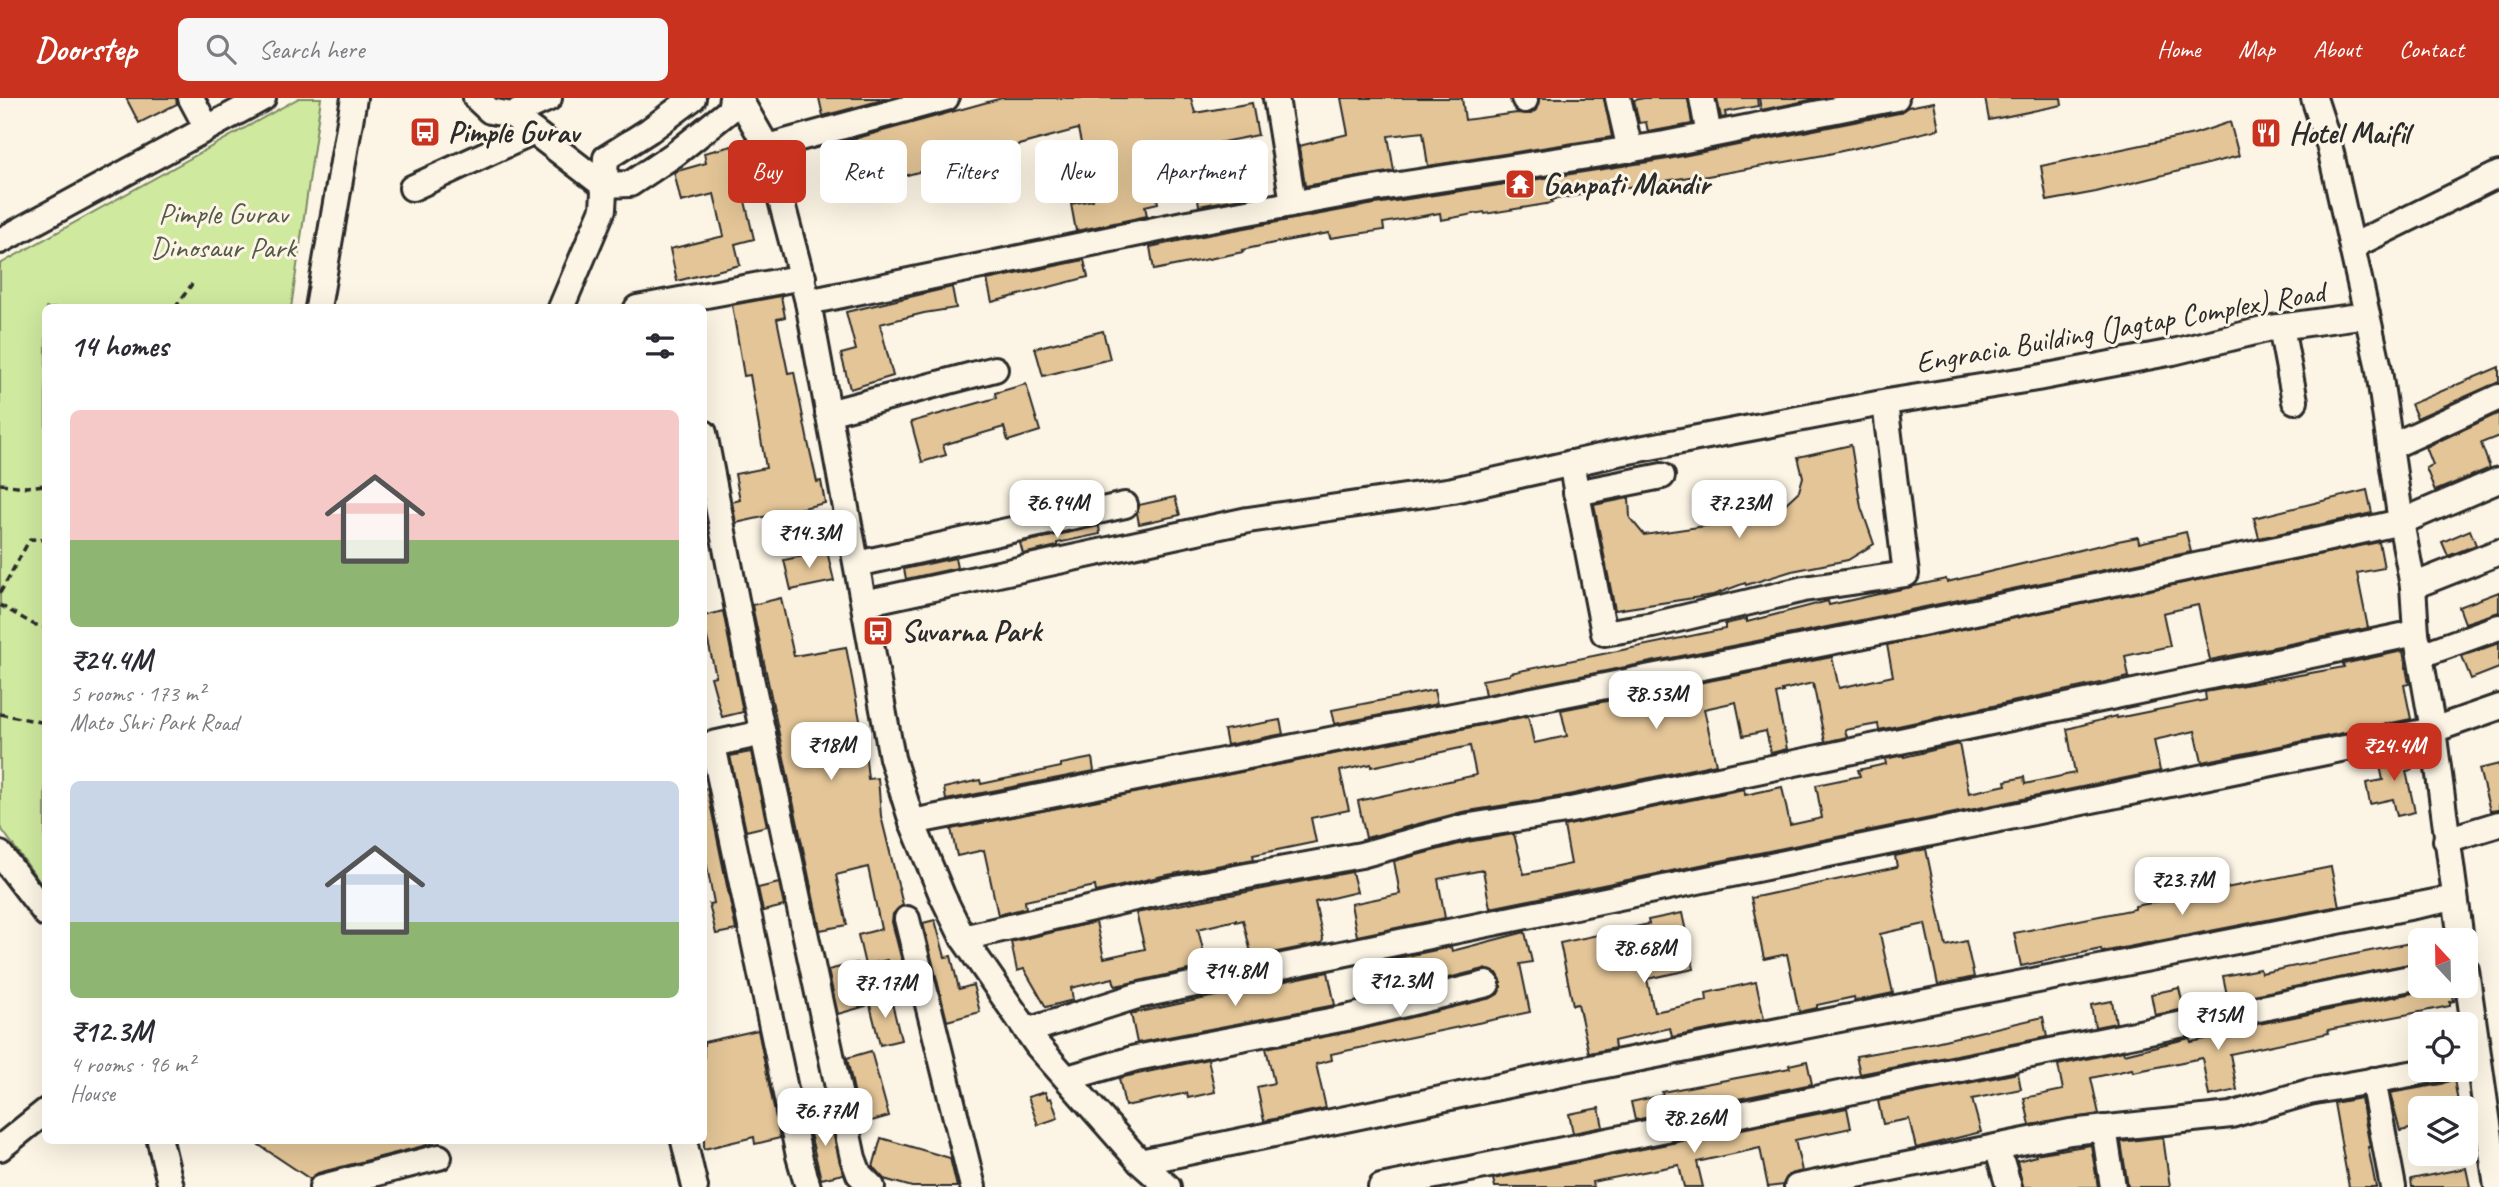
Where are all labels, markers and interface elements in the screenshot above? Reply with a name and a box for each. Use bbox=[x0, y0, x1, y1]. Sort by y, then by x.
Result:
search box bbox=[178, 18, 668, 81]
text: Doorstep bbox=[35, 28, 136, 70]
icon: search bbox=[202, 30, 240, 68]
text: Search here bbox=[258, 33, 364, 66]
text: Home bbox=[2157, 34, 2200, 64]
text: Map bbox=[2238, 34, 2275, 64]
text: About bbox=[2313, 34, 2361, 64]
text: Contact bbox=[2399, 34, 2464, 64]
place label: Pimple Gurav bbox=[448, 113, 582, 151]
place label: Hotel Maifil bbox=[2289, 114, 2415, 152]
bus stop icon: Pimple Gurav bbox=[408, 115, 442, 149]
restaurant icon: Hotel Maifil bbox=[2249, 116, 2283, 150]
chip: Buy bbox=[728, 140, 806, 203]
chip: Rent bbox=[820, 140, 907, 203]
chip: Filters bbox=[921, 140, 1021, 203]
chip: New bbox=[1035, 140, 1118, 203]
chip: Apartment bbox=[1132, 140, 1268, 203]
place label: Ganpati Mandir bbox=[1543, 165, 1713, 203]
temple icon: Ganpati Mandir bbox=[1503, 167, 1537, 201]
park label: Pimple Gurav Dinosaur Park bbox=[150, 194, 298, 266]
street label: Engracia Building (Jagtap Complex) Road bbox=[1913, 272, 2332, 382]
text: 14 homes bbox=[70, 327, 168, 365]
icon: filters bbox=[641, 327, 679, 365]
icon: home bbox=[312, 456, 438, 582]
pin: ₹6.94M bbox=[1000, 480, 1114, 540]
pin: ₹7.23M bbox=[1682, 480, 1796, 540]
text: ₹6.94M bbox=[1026, 488, 1088, 517]
text: ₹7.23M bbox=[1708, 488, 1770, 517]
pin: ₹14.3M bbox=[752, 510, 866, 570]
text: ₹14.3M bbox=[778, 518, 840, 547]
place label: Suvarna Park bbox=[901, 612, 1044, 650]
bus stop icon: Suvarna Park bbox=[861, 614, 895, 648]
text: ₹24.4M bbox=[70, 641, 152, 679]
pin: ₹8.53M bbox=[1599, 672, 1713, 731]
text: 5 rooms · 173 m² bbox=[70, 679, 205, 708]
text: ₹8.53M bbox=[1625, 679, 1687, 708]
text: Mato Shri Park Road bbox=[70, 708, 239, 737]
pin: ₹18M bbox=[790, 722, 872, 782]
pin: ₹24.4M bbox=[2337, 724, 2451, 783]
text: ₹18M bbox=[807, 730, 855, 759]
text: ₹24.4M bbox=[2363, 731, 2425, 760]
icon: home bbox=[312, 827, 438, 953]
pin: ₹23.7M bbox=[2125, 858, 2239, 917]
text: ₹23.7M bbox=[2151, 865, 2213, 894]
pin: ₹8.68M bbox=[1587, 926, 1701, 985]
north arrow bbox=[2408, 928, 2478, 998]
map controls bbox=[2408, 928, 2478, 1166]
text: ₹8.68M bbox=[1612, 933, 1676, 962]
pin: ₹14.8M bbox=[1178, 948, 1292, 1008]
text: ₹14.8M bbox=[1204, 956, 1266, 985]
pin: ₹12.3M bbox=[1343, 958, 1457, 1018]
pin: ₹7.17M bbox=[828, 960, 942, 1020]
text: ₹12.3M bbox=[1369, 966, 1431, 995]
text: ₹7.17M bbox=[854, 968, 916, 997]
pin: ₹15M bbox=[2177, 992, 2259, 1052]
text: ₹15M bbox=[2194, 1000, 2242, 1029]
text: ₹12.3M bbox=[70, 1012, 152, 1050]
button: locate bbox=[2408, 1012, 2478, 1082]
text: 4 rooms · 96 m² bbox=[70, 1050, 194, 1079]
text: House bbox=[70, 1079, 115, 1108]
pin: ₹6.77M bbox=[768, 1088, 882, 1148]
text: ₹6.77M bbox=[793, 1096, 857, 1125]
pin: ₹8.26M bbox=[1637, 1096, 1751, 1155]
button: layers bbox=[2408, 1096, 2478, 1166]
text: ₹8.26M bbox=[1662, 1103, 1726, 1132]

